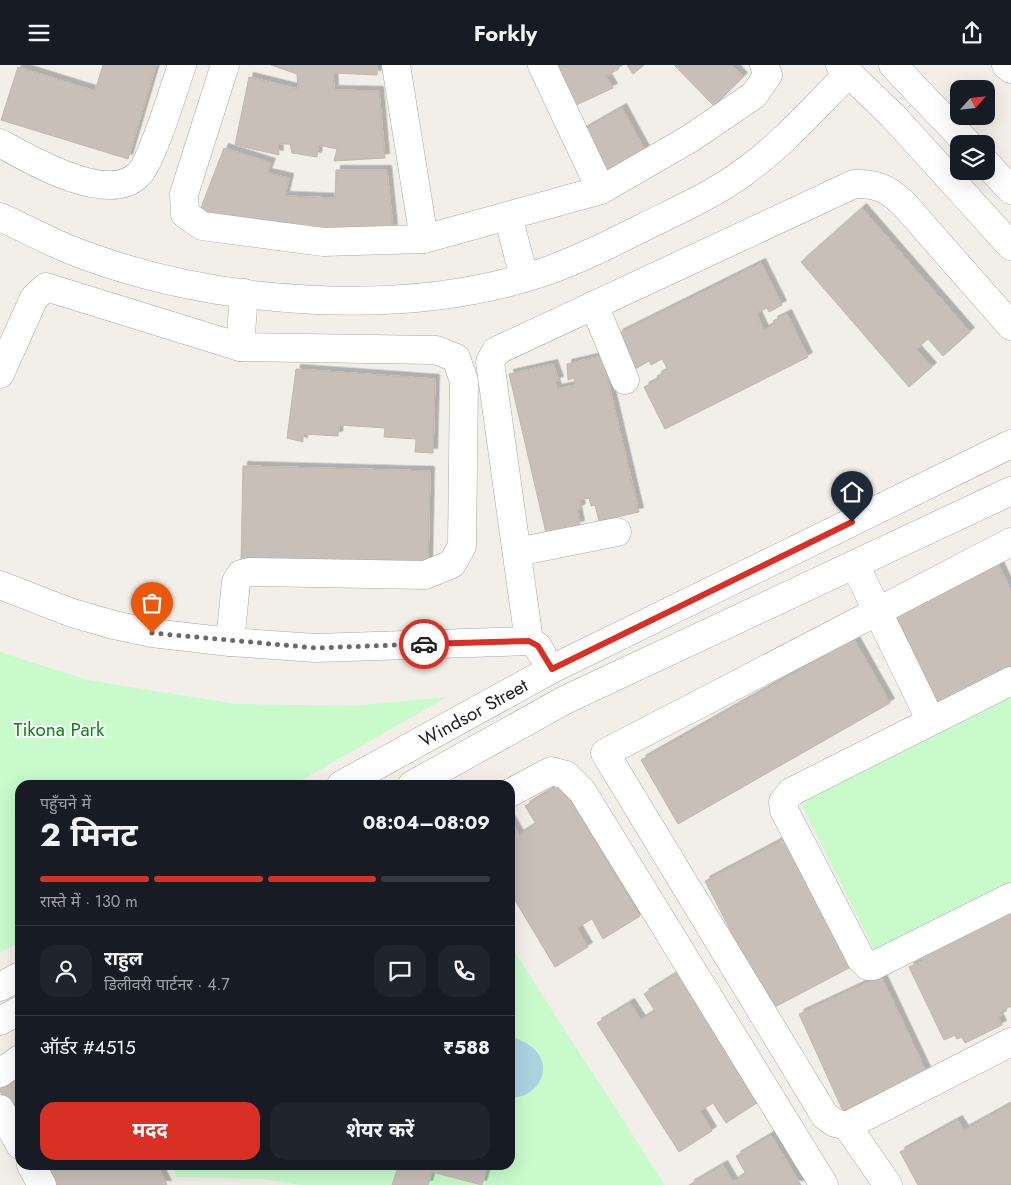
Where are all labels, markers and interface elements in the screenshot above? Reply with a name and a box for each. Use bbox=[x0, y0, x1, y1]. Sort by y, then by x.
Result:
text: Forkly bbox=[474, 17, 537, 49]
icon: menu bbox=[25, 19, 53, 47]
icon: share bbox=[958, 19, 986, 47]
north arrow bbox=[950, 80, 995, 125]
map controls bbox=[950, 80, 995, 180]
button: layers bbox=[950, 135, 995, 180]
pin bbox=[831, 471, 873, 522]
icon: home bbox=[838, 478, 866, 506]
pin bbox=[131, 582, 173, 633]
icon: bag bbox=[138, 589, 166, 617]
courier bbox=[399, 619, 449, 669]
icon: car bbox=[410, 630, 438, 658]
street label: Windsor Street bbox=[414, 672, 533, 753]
park label: Tikona Park bbox=[14, 716, 105, 743]
text: पहुँचने में bbox=[40, 792, 91, 815]
text: 08:04–08:09 bbox=[363, 809, 490, 836]
text: 2 मिनट bbox=[40, 812, 138, 858]
text: रास्ते में · 130 m bbox=[40, 890, 138, 913]
button: person bbox=[40, 945, 92, 997]
text: राहुल bbox=[104, 945, 143, 972]
button: chat bbox=[374, 945, 426, 997]
button: phone bbox=[438, 945, 490, 997]
text: डिलीवरी पार्टनर · 4.7 bbox=[104, 973, 230, 996]
text: ऑर्डर #4515 bbox=[40, 1034, 136, 1061]
text: ₹588 bbox=[443, 1034, 490, 1061]
button: मदद bbox=[40, 1102, 260, 1160]
button: शेयर करें bbox=[270, 1102, 490, 1160]

